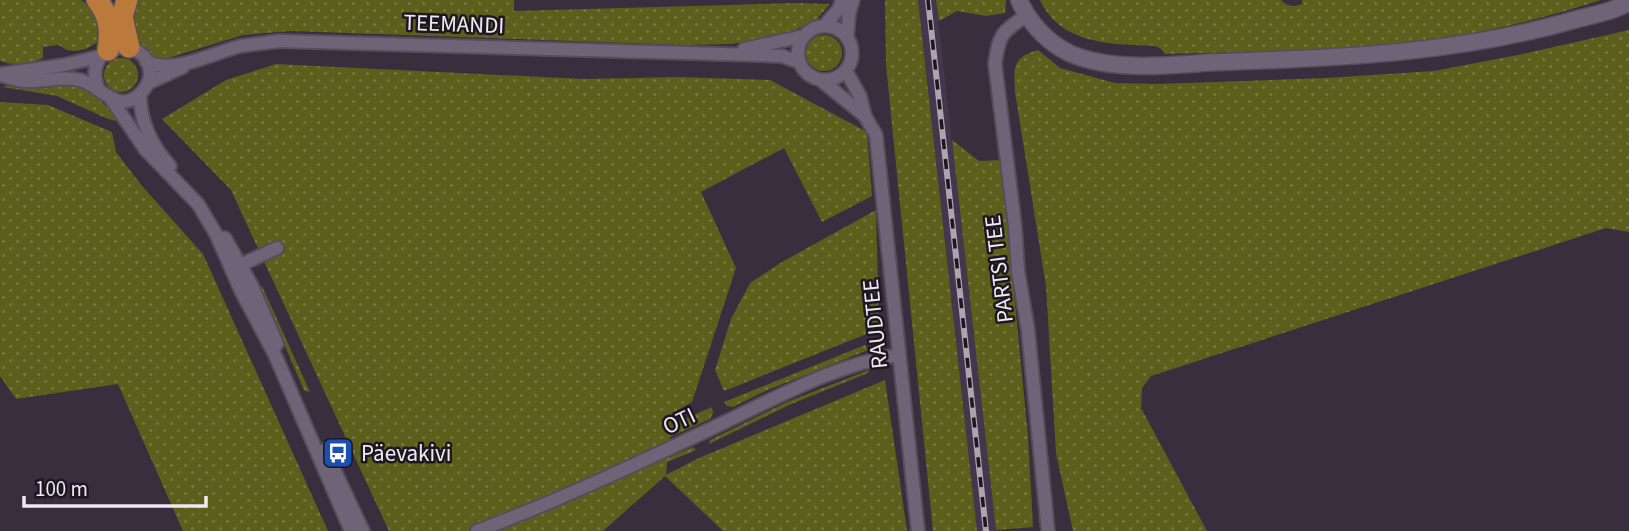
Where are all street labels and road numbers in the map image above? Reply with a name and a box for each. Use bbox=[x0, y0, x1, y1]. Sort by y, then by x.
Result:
street label: TEEMANDI bbox=[403, 6, 505, 42]
street label: PARTSI TEE bbox=[976, 213, 1022, 325]
street label: RAUDTEE bbox=[854, 277, 896, 371]
street label: OTI bbox=[657, 399, 701, 443]

